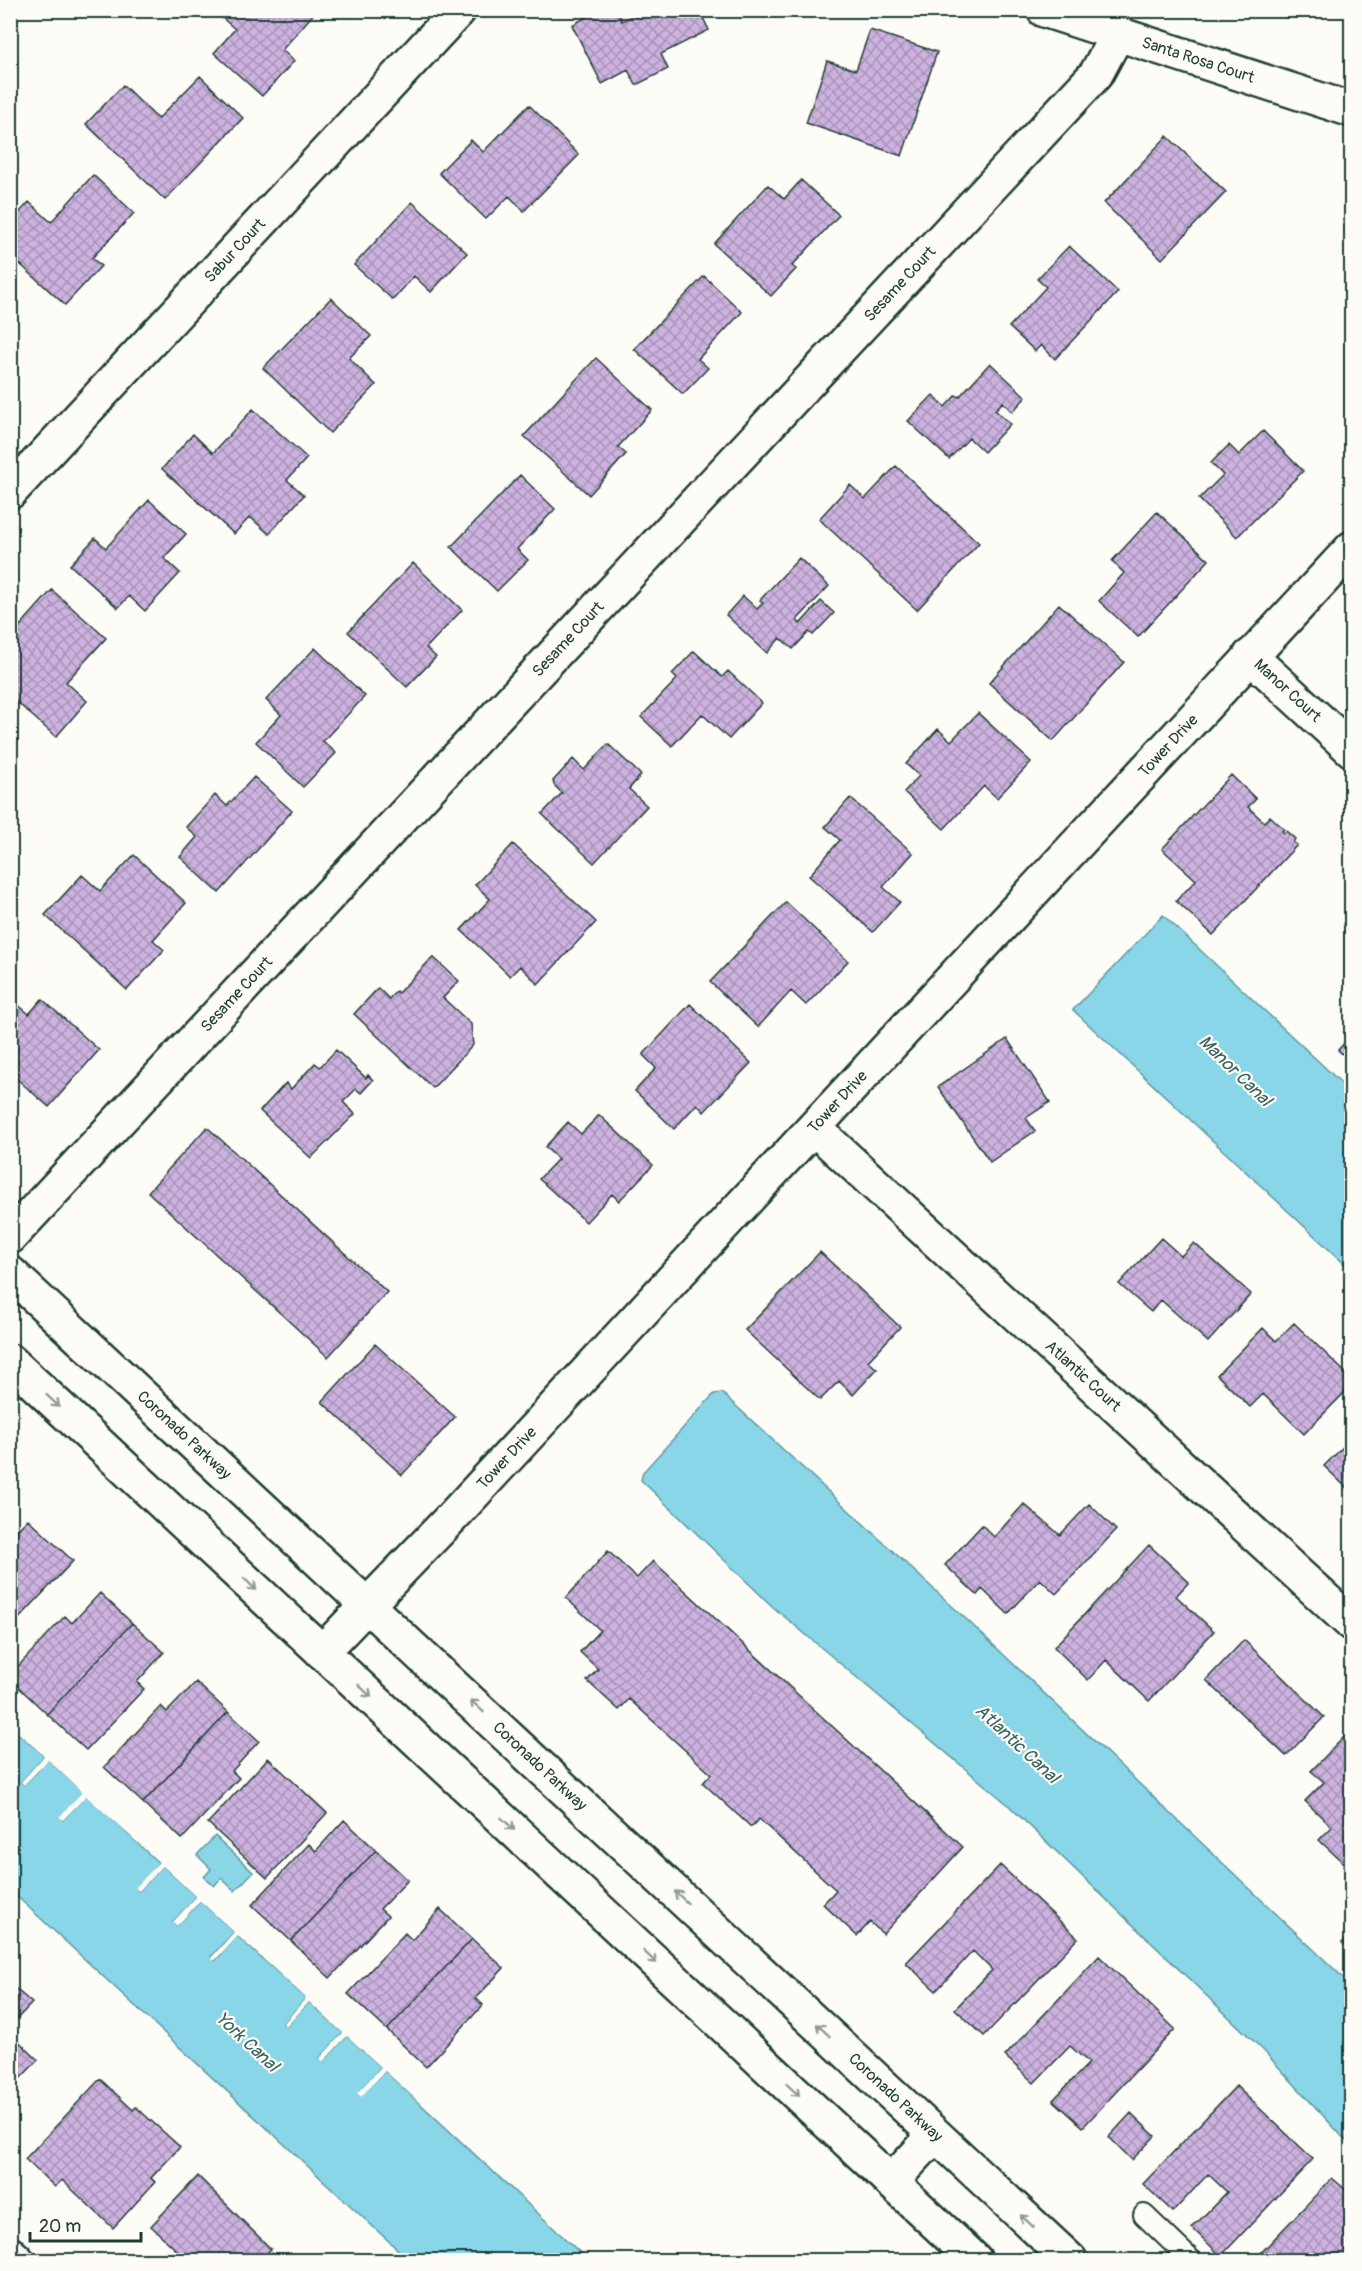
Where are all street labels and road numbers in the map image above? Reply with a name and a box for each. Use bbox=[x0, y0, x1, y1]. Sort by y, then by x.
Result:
street label: Santa Rosa Court bbox=[1139, 32, 1257, 88]
street label: Sabur Court bbox=[200, 214, 270, 287]
street label: Sesame Court bbox=[860, 242, 940, 326]
street label: Sesame Court bbox=[528, 597, 609, 681]
street label: Manor Court bbox=[1250, 655, 1326, 727]
street label: Tower Drive bbox=[1134, 710, 1203, 781]
street label: Sesame Court bbox=[196, 952, 277, 1036]
street label: Tower Drive bbox=[804, 1066, 872, 1138]
street label: Atlantic Court bbox=[1041, 1336, 1126, 1416]
street label: Coronado Parkway bbox=[133, 1386, 236, 1484]
street label: Tower Drive bbox=[473, 1422, 541, 1494]
street label: Coronado Parkway bbox=[489, 1718, 591, 1815]
street label: Coronado Parkway bbox=[844, 2049, 947, 2146]

